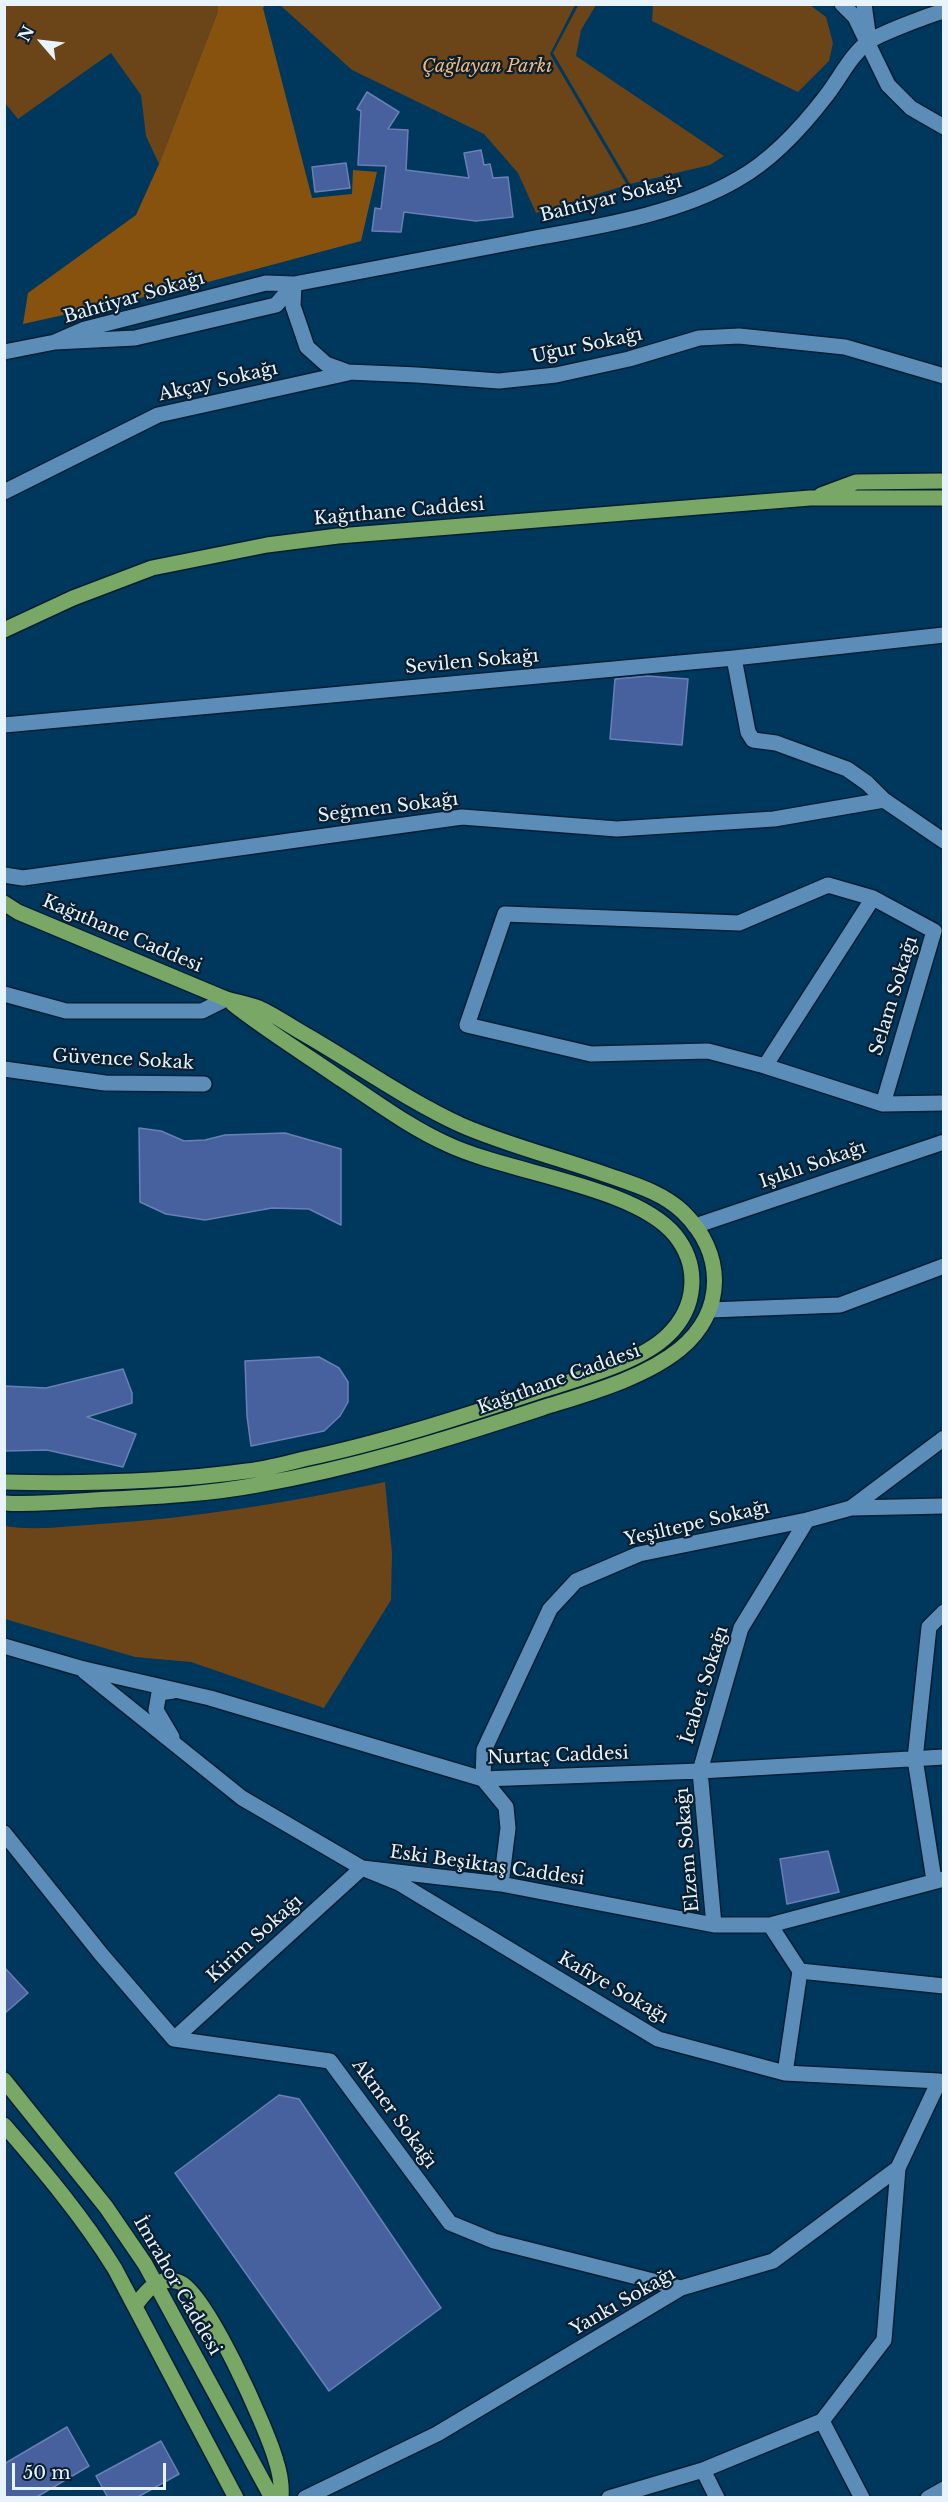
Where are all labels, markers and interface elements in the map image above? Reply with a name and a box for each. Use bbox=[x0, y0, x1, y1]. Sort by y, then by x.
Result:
north arrow bbox=[12, 12, 72, 72]
text: N bbox=[14, 22, 38, 45]
park label: Çağlayan Parkı bbox=[422, 56, 552, 78]
street label: Bahtiyar Sokağı bbox=[538, 171, 684, 227]
street label: Bahtiyar Sokağı bbox=[61, 268, 207, 328]
street label: Uğur Sokağı bbox=[530, 324, 644, 368]
street label: Akçay Sokağı bbox=[156, 358, 280, 406]
street label: Kağıthane Caddesi bbox=[313, 494, 485, 530]
street label: Sevilen Sokağı bbox=[404, 645, 540, 679]
street label: Seğmen Sokağı bbox=[317, 789, 459, 827]
street label: Kağıthane Caddesi bbox=[39, 891, 205, 977]
street label: Selam Sokağı bbox=[866, 934, 922, 1058]
street label: Güvence Sokak bbox=[52, 1046, 194, 1074]
street label: Işıklı Sokağı bbox=[757, 1137, 869, 1193]
street label: Kağıthane Caddesi bbox=[475, 1341, 643, 1419]
street label: Yeşiltepe Sokağı bbox=[622, 1497, 772, 1551]
street label: İcabet Sokağı bbox=[677, 1623, 733, 1747]
street label: Nurtaç Caddesi bbox=[487, 1743, 629, 1769]
street label: Elzem Sokağı bbox=[672, 1787, 704, 1913]
street label: Eski Beşiktaş Caddesi bbox=[388, 1842, 586, 1890]
street label: Kirim Sokağı bbox=[203, 1891, 307, 1987]
street label: Kafiye Sokağı bbox=[554, 1948, 672, 2028]
street label: Akmer Sokağı bbox=[347, 2055, 441, 2173]
street label: İmrahor Caddesi bbox=[129, 2213, 225, 2359]
street label: Yankı Sokağı bbox=[567, 2263, 679, 2341]
scale bar bbox=[15, 2451, 170, 2489]
text: 50 m bbox=[23, 2462, 71, 2484]

